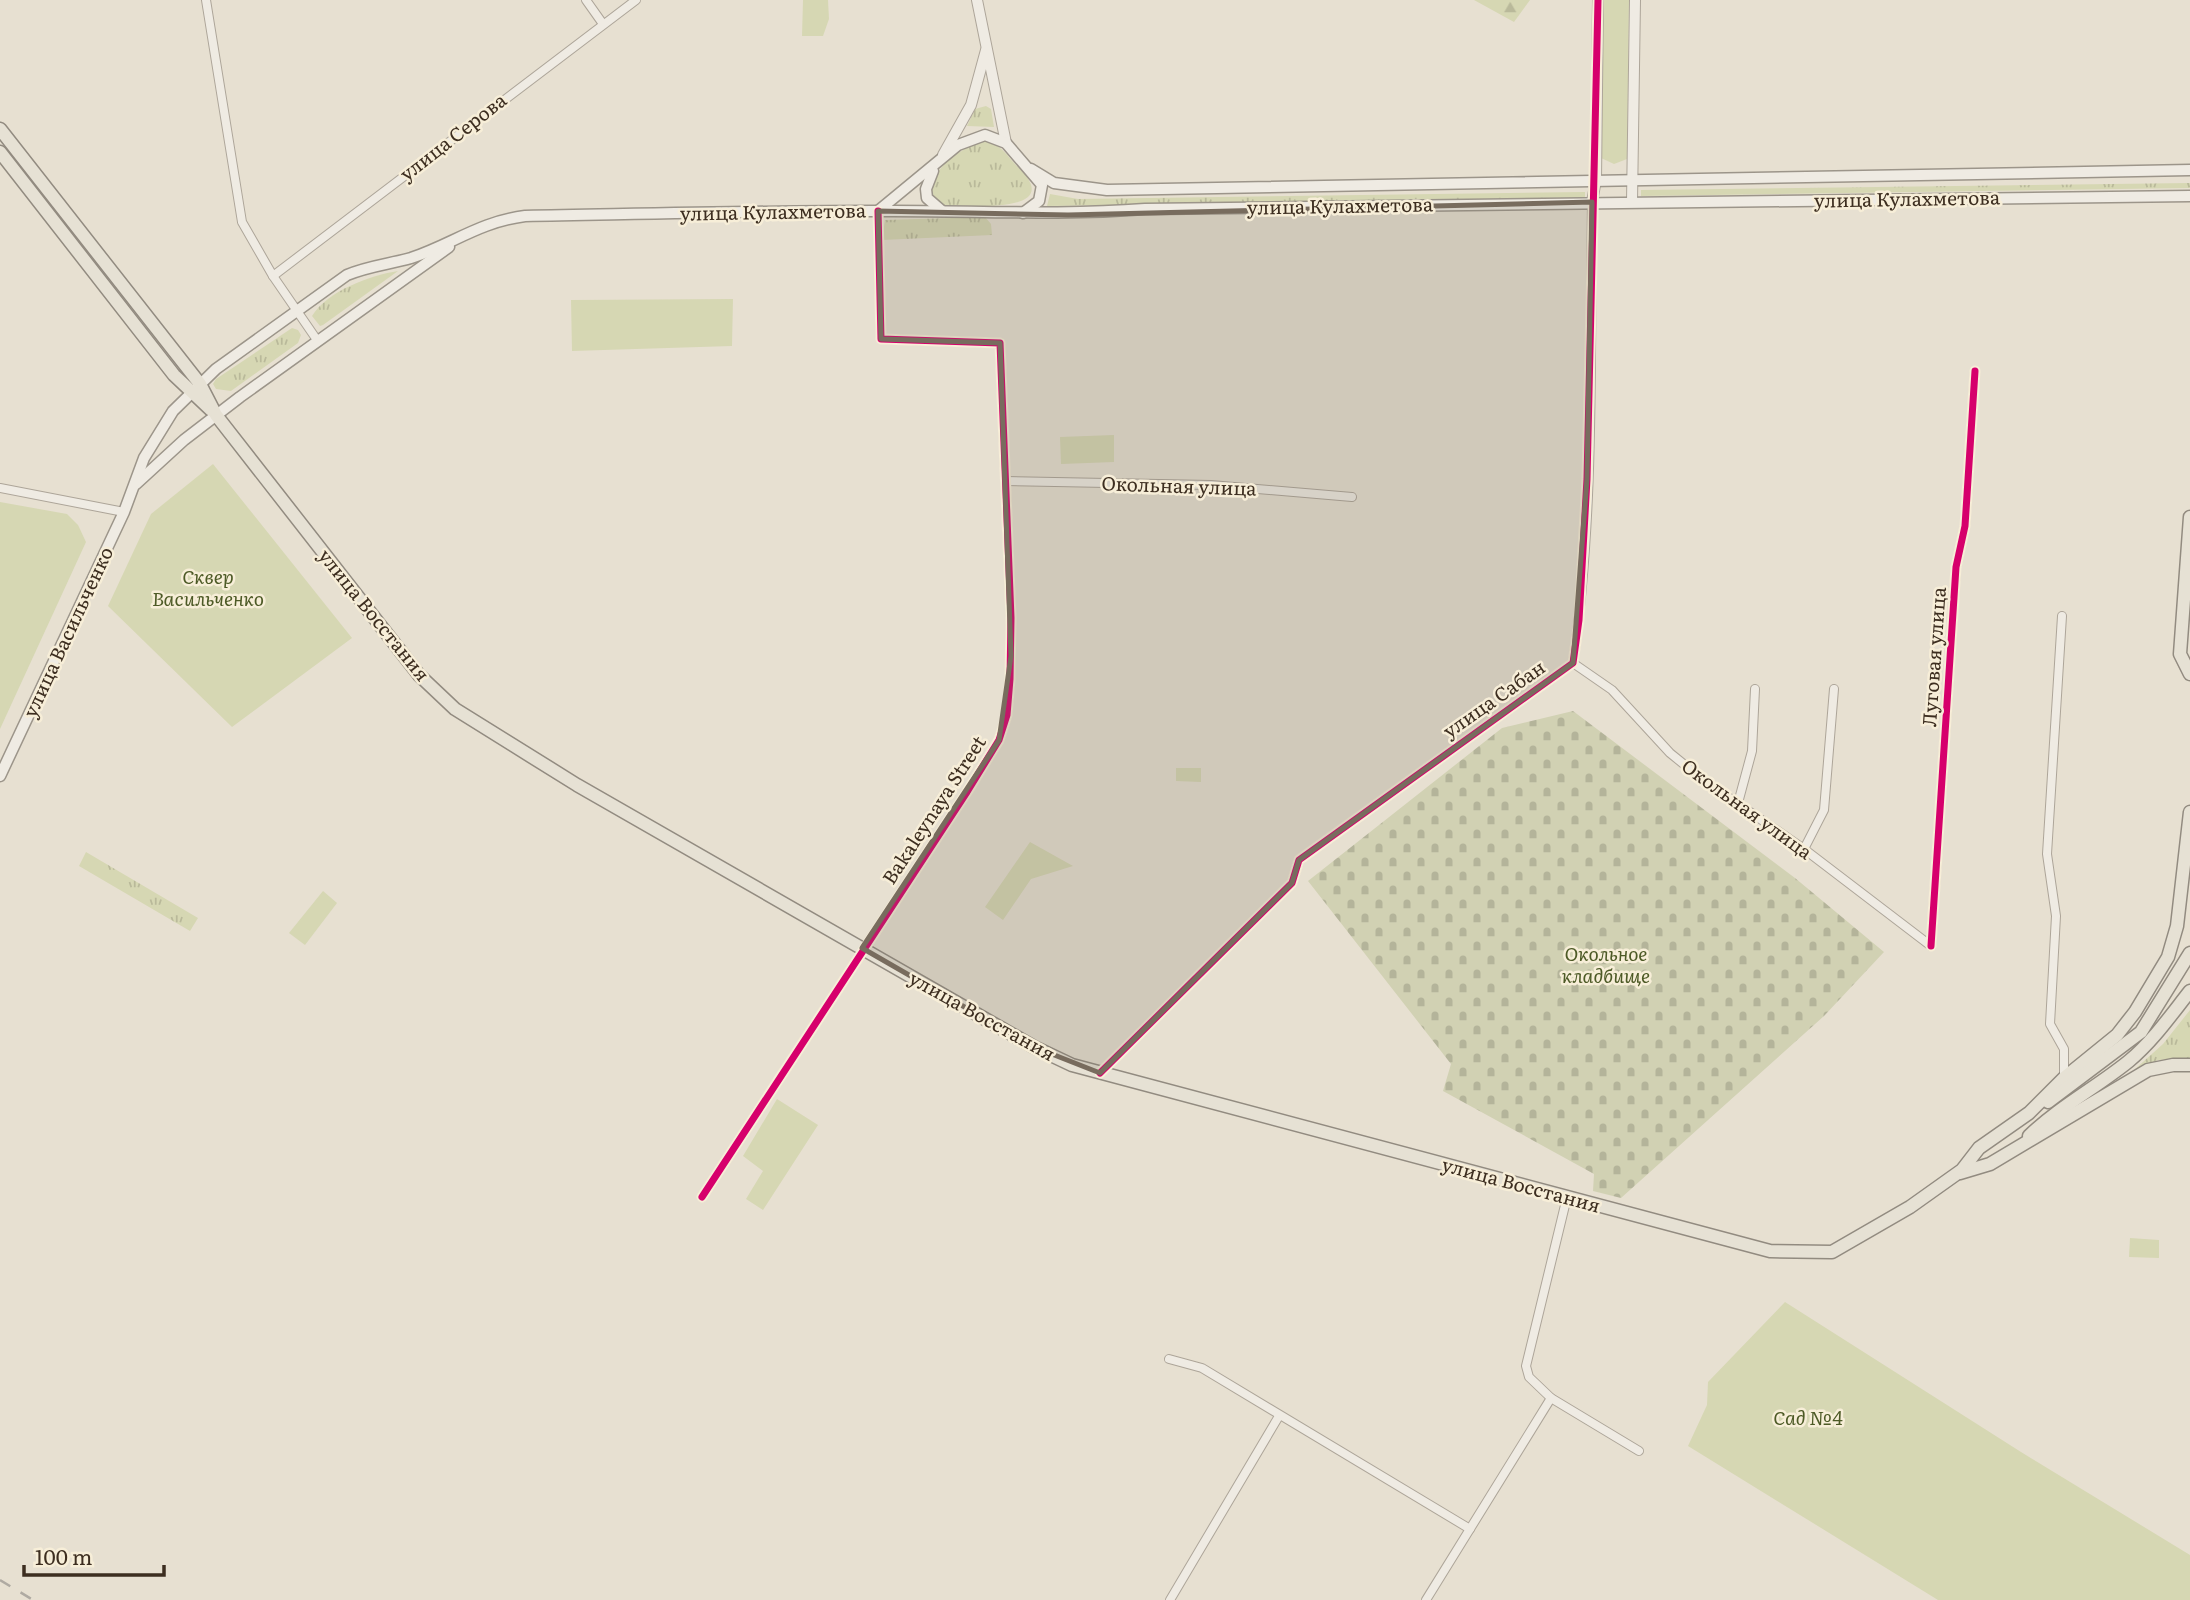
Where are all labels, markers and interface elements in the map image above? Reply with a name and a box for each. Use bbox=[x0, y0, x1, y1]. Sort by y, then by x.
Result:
street label: улица Серова bbox=[393, 85, 512, 187]
street label: улица Кулахметова bbox=[1814, 182, 2001, 214]
street label: улица Кулахметова bbox=[1247, 189, 1434, 221]
street label: улица Кулахметова bbox=[680, 195, 867, 227]
street label: Окольная улица bbox=[1101, 468, 1258, 502]
street label: улица Васильченко bbox=[15, 541, 119, 722]
street label: улица Восстания bbox=[313, 542, 437, 687]
park label: Сквер Васильченко bbox=[152, 562, 264, 612]
street label: Луговая улица bbox=[1914, 585, 1952, 728]
street label: улица Сабан bbox=[1436, 652, 1550, 744]
street label: Bakaleynaya Street bbox=[875, 729, 992, 889]
street label: Окольная улица bbox=[1677, 751, 1819, 866]
park label: Окольное кладбище bbox=[1562, 939, 1650, 989]
street label: улица Восстания bbox=[904, 963, 1061, 1067]
street label: улица Восстания bbox=[1439, 1149, 1604, 1219]
park label: Сад №4 bbox=[1773, 1403, 1843, 1431]
scale bar bbox=[24, 1534, 164, 1578]
text: 100 m bbox=[35, 1540, 92, 1571]

